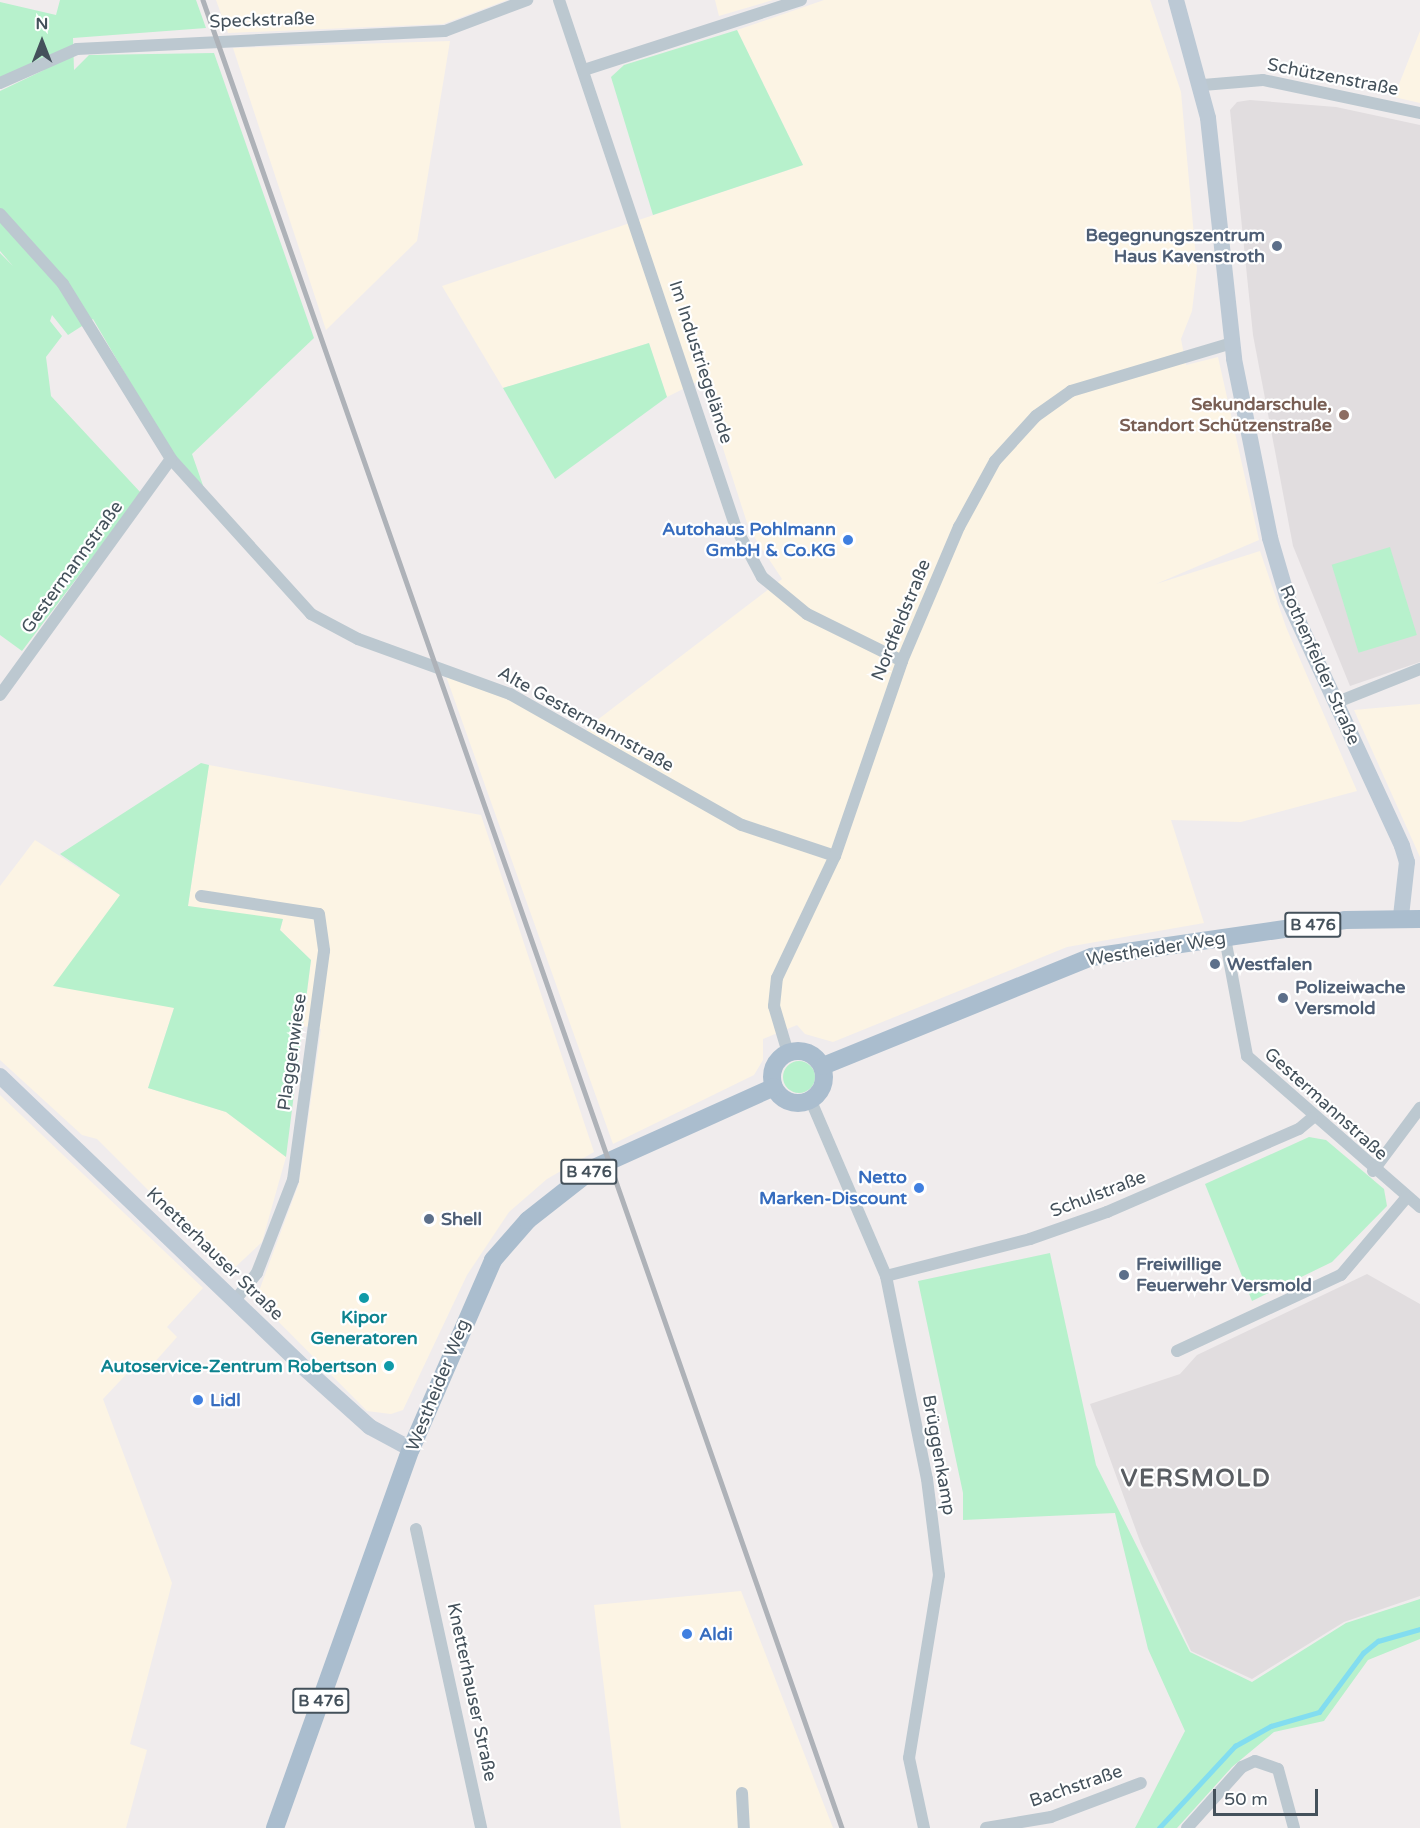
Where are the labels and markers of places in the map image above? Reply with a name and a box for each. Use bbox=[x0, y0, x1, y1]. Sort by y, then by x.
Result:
place label: Begegnungszentrum Haus Kavenstroth bbox=[1086, 225, 1265, 268]
marker: Begegnungszentrum Haus Kavenstroth bbox=[1270, 239, 1284, 253]
place label: Sekundarschule, Standort Schützenstraße bbox=[1119, 394, 1332, 436]
marker: Sekundarschule, Standort Schützenstraße bbox=[1337, 408, 1351, 422]
place label: Autohaus Pohlmann GmbH & Co.KG bbox=[662, 519, 836, 562]
marker: Autohaus Pohlmann GmbH & Co.KG bbox=[841, 533, 855, 547]
place label: Westfalen bbox=[1227, 953, 1312, 975]
marker: Westfalen bbox=[1208, 957, 1222, 971]
place label: Polizeiwache Versmold bbox=[1295, 977, 1405, 1020]
marker: Polizeiwache Versmold bbox=[1276, 991, 1290, 1005]
place label: Netto Marken-Discount bbox=[759, 1167, 907, 1210]
marker: Netto Marken-Discount bbox=[912, 1181, 926, 1195]
place label: Shell bbox=[441, 1208, 482, 1230]
marker: Shell bbox=[422, 1212, 436, 1226]
place label: Freiwillige Feuerwehr Versmold bbox=[1136, 1254, 1312, 1296]
marker: Freiwillige Feuerwehr Versmold bbox=[1117, 1268, 1131, 1282]
marker: Kipor Generatoren bbox=[357, 1291, 371, 1305]
place label: Kipor Generatoren bbox=[310, 1307, 418, 1350]
place label: Autoservice-Zentrum Robertson bbox=[100, 1355, 377, 1377]
marker: Autoservice-Zentrum Robertson bbox=[382, 1359, 396, 1373]
place label: Lidl bbox=[210, 1389, 241, 1411]
marker: Lidl bbox=[191, 1393, 205, 1407]
place label: Aldi bbox=[699, 1623, 733, 1645]
marker: Aldi bbox=[680, 1627, 694, 1641]

